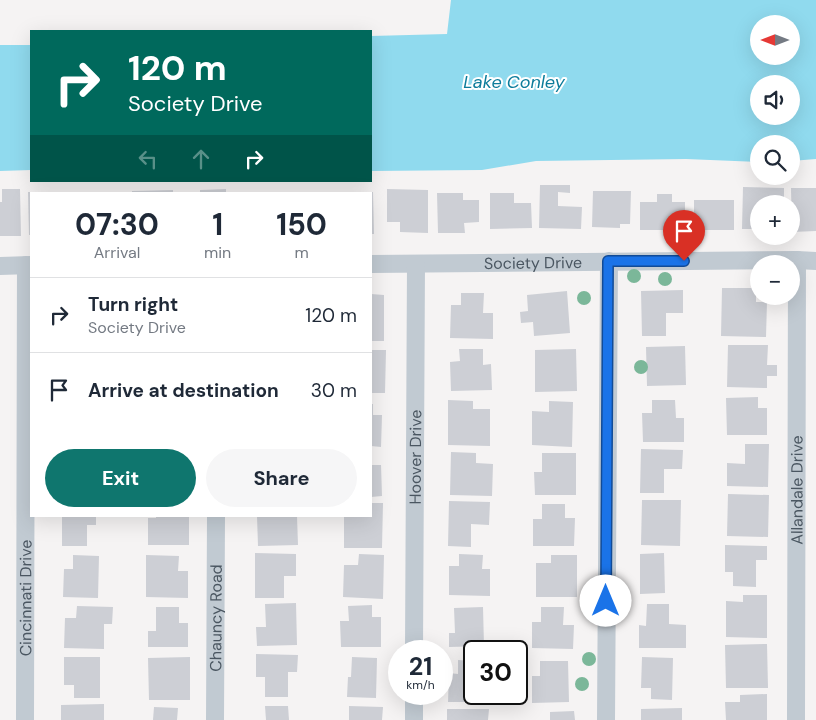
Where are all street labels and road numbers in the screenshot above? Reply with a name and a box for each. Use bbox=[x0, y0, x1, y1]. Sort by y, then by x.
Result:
street label: Society Drive bbox=[484, 252, 582, 274]
street label: Hoover Drive bbox=[405, 410, 426, 504]
street label: Allandale Drive bbox=[786, 435, 808, 545]
street label: Cincinnati Drive bbox=[15, 540, 36, 656]
street label: Chauncy Road bbox=[205, 564, 227, 672]

